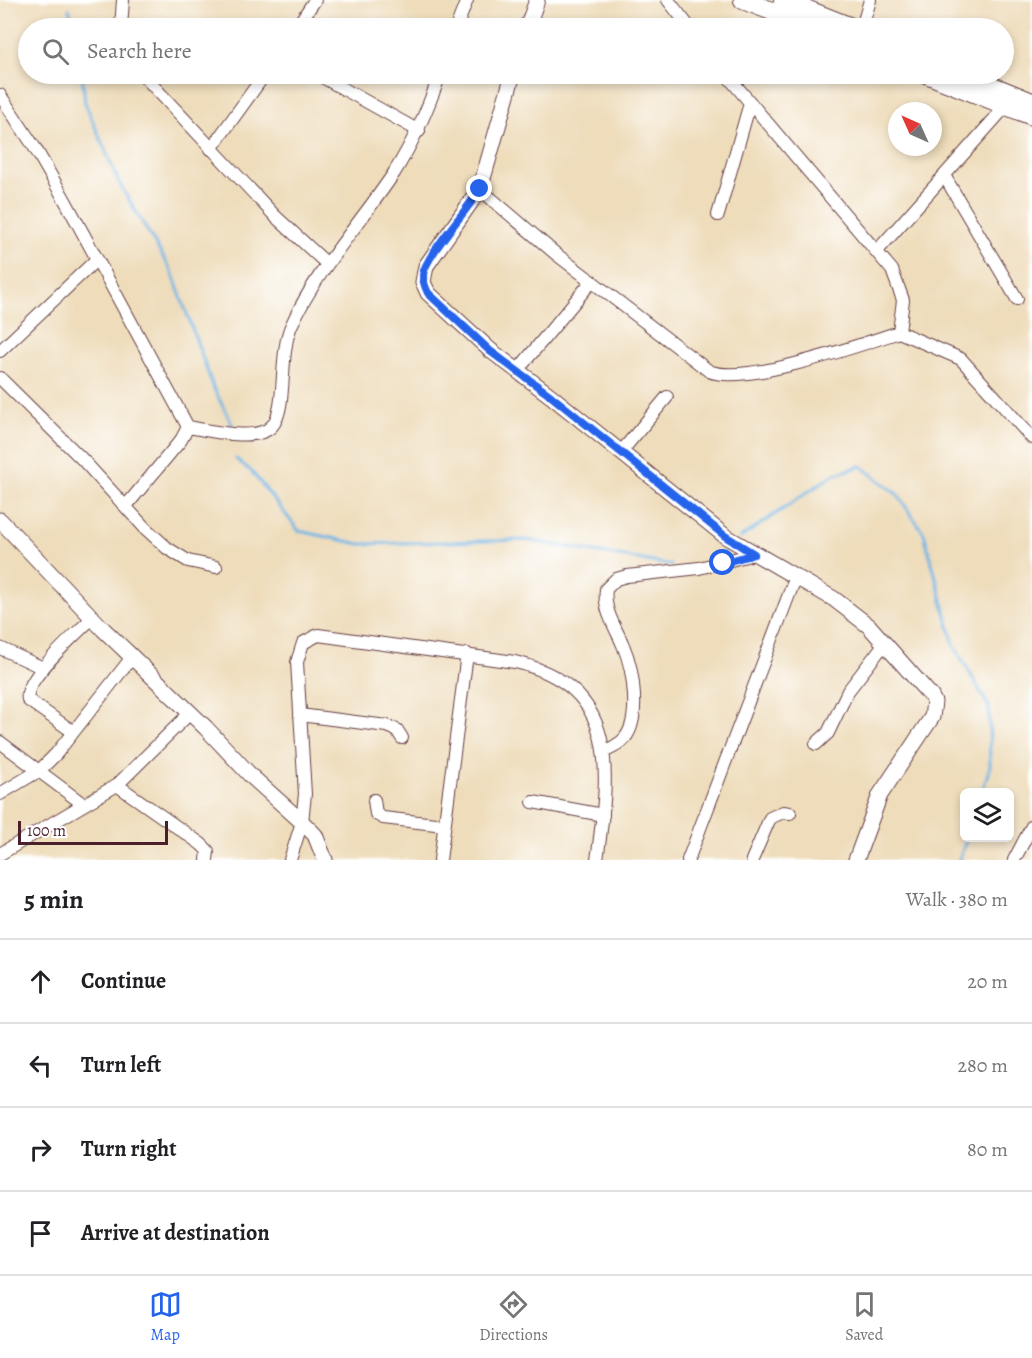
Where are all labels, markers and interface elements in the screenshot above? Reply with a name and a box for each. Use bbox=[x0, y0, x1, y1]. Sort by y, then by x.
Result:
search box bbox=[18, 18, 1014, 84]
icon: search bbox=[39, 35, 72, 68]
text: Search here bbox=[87, 36, 192, 66]
north arrow bbox=[888, 102, 942, 156]
route end bbox=[466, 175, 492, 201]
route start bbox=[709, 549, 735, 575]
map controls bbox=[960, 788, 1014, 842]
button: layers bbox=[960, 788, 1014, 842]
scale bar bbox=[18, 818, 168, 846]
text: 100 m bbox=[27, 820, 66, 842]
text: 5 min bbox=[24, 882, 84, 917]
text: Walk · 380 m bbox=[906, 886, 1008, 913]
icon: ahead bbox=[24, 965, 57, 998]
text: Continue bbox=[81, 966, 166, 996]
text: 20 m bbox=[967, 968, 1008, 995]
icon: left bbox=[24, 1049, 57, 1082]
text: Turn left bbox=[81, 1050, 161, 1080]
text: 280 m bbox=[958, 1052, 1008, 1079]
icon: right bbox=[24, 1133, 57, 1166]
text: Turn right bbox=[81, 1134, 177, 1164]
text: 80 m bbox=[967, 1136, 1008, 1163]
icon: arrive bbox=[24, 1217, 57, 1250]
text: Arrive at destination bbox=[81, 1218, 270, 1248]
tab: Map bbox=[149, 1288, 182, 1346]
tab: Directions bbox=[479, 1288, 548, 1346]
tab: Saved bbox=[845, 1288, 883, 1346]

